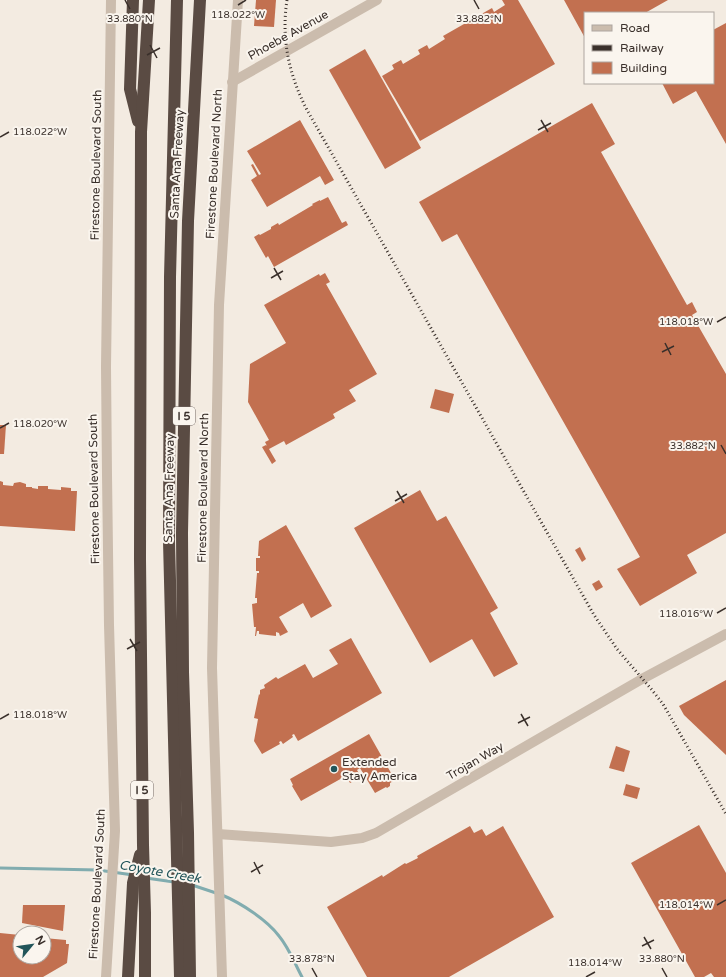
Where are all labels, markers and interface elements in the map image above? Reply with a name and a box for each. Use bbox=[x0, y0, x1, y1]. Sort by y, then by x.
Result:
street label: Phoebe Avenue bbox=[245, 7, 331, 63]
text: 118.022°W bbox=[211, 9, 265, 21]
legend bbox=[584, 12, 714, 84]
text: 33.880°N bbox=[107, 13, 153, 25]
text: 33.882°N bbox=[456, 13, 502, 25]
text: Road bbox=[620, 21, 650, 35]
text: Railway bbox=[620, 41, 664, 55]
text: Building bbox=[620, 61, 667, 75]
street label: Firestone Boulevard North bbox=[203, 89, 225, 239]
street label: Firestone Boulevard South bbox=[88, 90, 104, 240]
street label: Santa Ana Freeway bbox=[167, 109, 187, 219]
text: 118.022°W bbox=[13, 126, 67, 138]
text: 118.018°W bbox=[659, 316, 713, 328]
road number: I 5 bbox=[173, 407, 195, 425]
street label: Firestone Boulevard North bbox=[195, 413, 211, 563]
street label: Firestone Boulevard South bbox=[86, 414, 102, 564]
text: 118.020°W bbox=[13, 418, 67, 430]
street label: Santa Ana Freeway bbox=[161, 433, 177, 543]
text: 33.882°N bbox=[670, 440, 716, 452]
text: 118.016°W bbox=[659, 608, 713, 620]
text: 118.018°W bbox=[13, 709, 67, 721]
street label: Trojan Way bbox=[444, 739, 506, 783]
place label: Extended Stay America bbox=[342, 755, 417, 783]
marker: Extended Stay America bbox=[329, 764, 339, 774]
road number: I 5 bbox=[131, 781, 153, 799]
street label: Firestone Boulevard South bbox=[86, 808, 108, 960]
water label: Coyote Creek bbox=[118, 857, 203, 887]
text: 118.014°W bbox=[659, 899, 713, 911]
north arrow bbox=[12, 925, 52, 965]
text: N bbox=[32, 933, 48, 947]
text: 33.878°N bbox=[289, 953, 335, 965]
text: 33.880°N bbox=[639, 953, 685, 965]
text: 118.014°W bbox=[568, 957, 622, 969]

